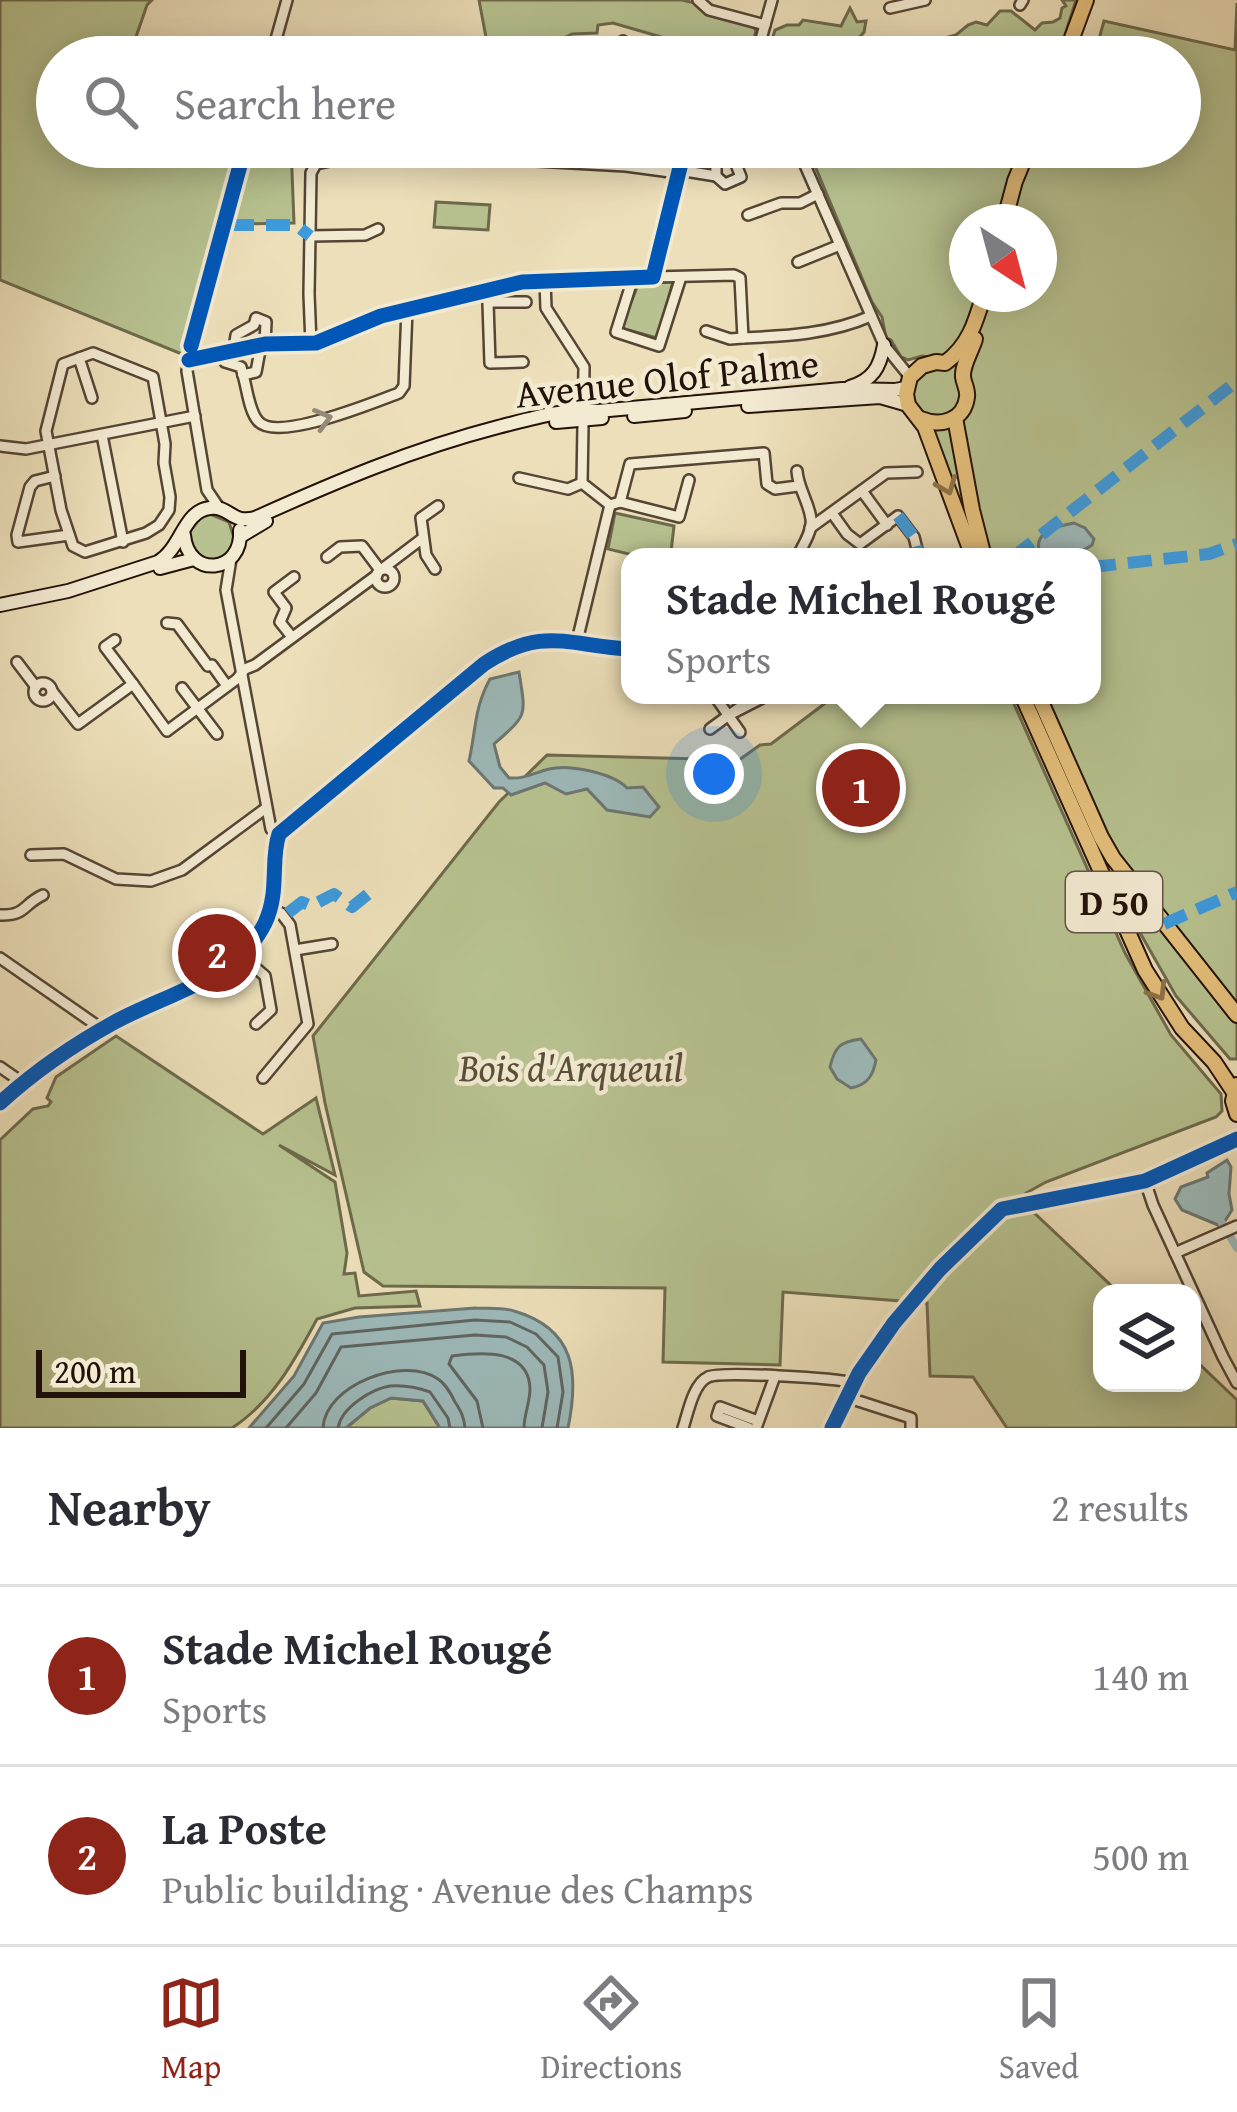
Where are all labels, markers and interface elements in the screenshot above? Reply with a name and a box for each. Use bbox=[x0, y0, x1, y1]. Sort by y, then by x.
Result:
search box bbox=[36, 36, 1201, 168]
icon: search bbox=[78, 69, 144, 135]
text: Search here bbox=[174, 70, 396, 135]
north arrow bbox=[949, 204, 1057, 312]
street label: Avenue Olof Palme bbox=[513, 333, 821, 422]
one-way arrow bbox=[312, 408, 333, 433]
one-way arrow bbox=[933, 474, 957, 495]
popup bbox=[621, 548, 1101, 704]
text: Stade Michel Rougé bbox=[666, 565, 1056, 630]
text: Sports bbox=[666, 630, 771, 687]
pin: 1 bbox=[822, 743, 900, 833]
your location bbox=[684, 744, 744, 804]
road number: D 50 bbox=[1066, 872, 1162, 932]
pin: 2 bbox=[178, 908, 256, 998]
one-way arrow bbox=[1144, 979, 1166, 1001]
park label: Bois d'Arqueuil bbox=[458, 1038, 683, 1095]
map controls bbox=[1093, 1284, 1201, 1392]
button: layers bbox=[1093, 1284, 1201, 1392]
scale bar bbox=[36, 1344, 246, 1397]
text: 200 m bbox=[54, 1347, 136, 1395]
text: Nearby bbox=[48, 1469, 211, 1544]
text: 2 results bbox=[1051, 1478, 1189, 1535]
text: Stade Michel Rougé bbox=[162, 1615, 552, 1680]
text: 1 bbox=[77, 1647, 97, 1704]
text: 140 m bbox=[1092, 1647, 1189, 1704]
text: Sports bbox=[162, 1680, 267, 1737]
text: La Poste bbox=[162, 1795, 327, 1860]
text: 2 bbox=[77, 1827, 97, 1884]
text: 500 m bbox=[1092, 1827, 1189, 1884]
text: Public building · Avenue des Champs bbox=[162, 1860, 753, 1917]
tab: Map bbox=[158, 1970, 224, 2090]
tab: Directions bbox=[541, 1970, 682, 2090]
tab: Saved bbox=[999, 1970, 1079, 2090]

